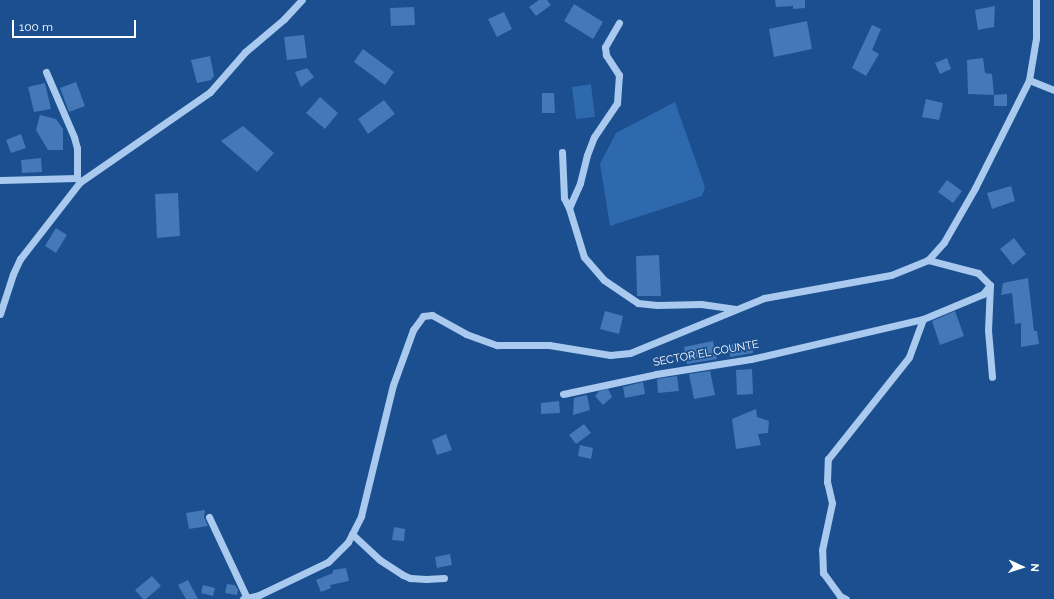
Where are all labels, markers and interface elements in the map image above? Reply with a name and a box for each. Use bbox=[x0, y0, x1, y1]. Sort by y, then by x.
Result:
scale bar bbox=[14, 12, 138, 38]
text: 100 m bbox=[19, 20, 53, 34]
street label: SECTOR EL COUNTE bbox=[652, 338, 760, 370]
north arrow bbox=[1002, 547, 1042, 587]
text: N bbox=[1028, 563, 1041, 572]

